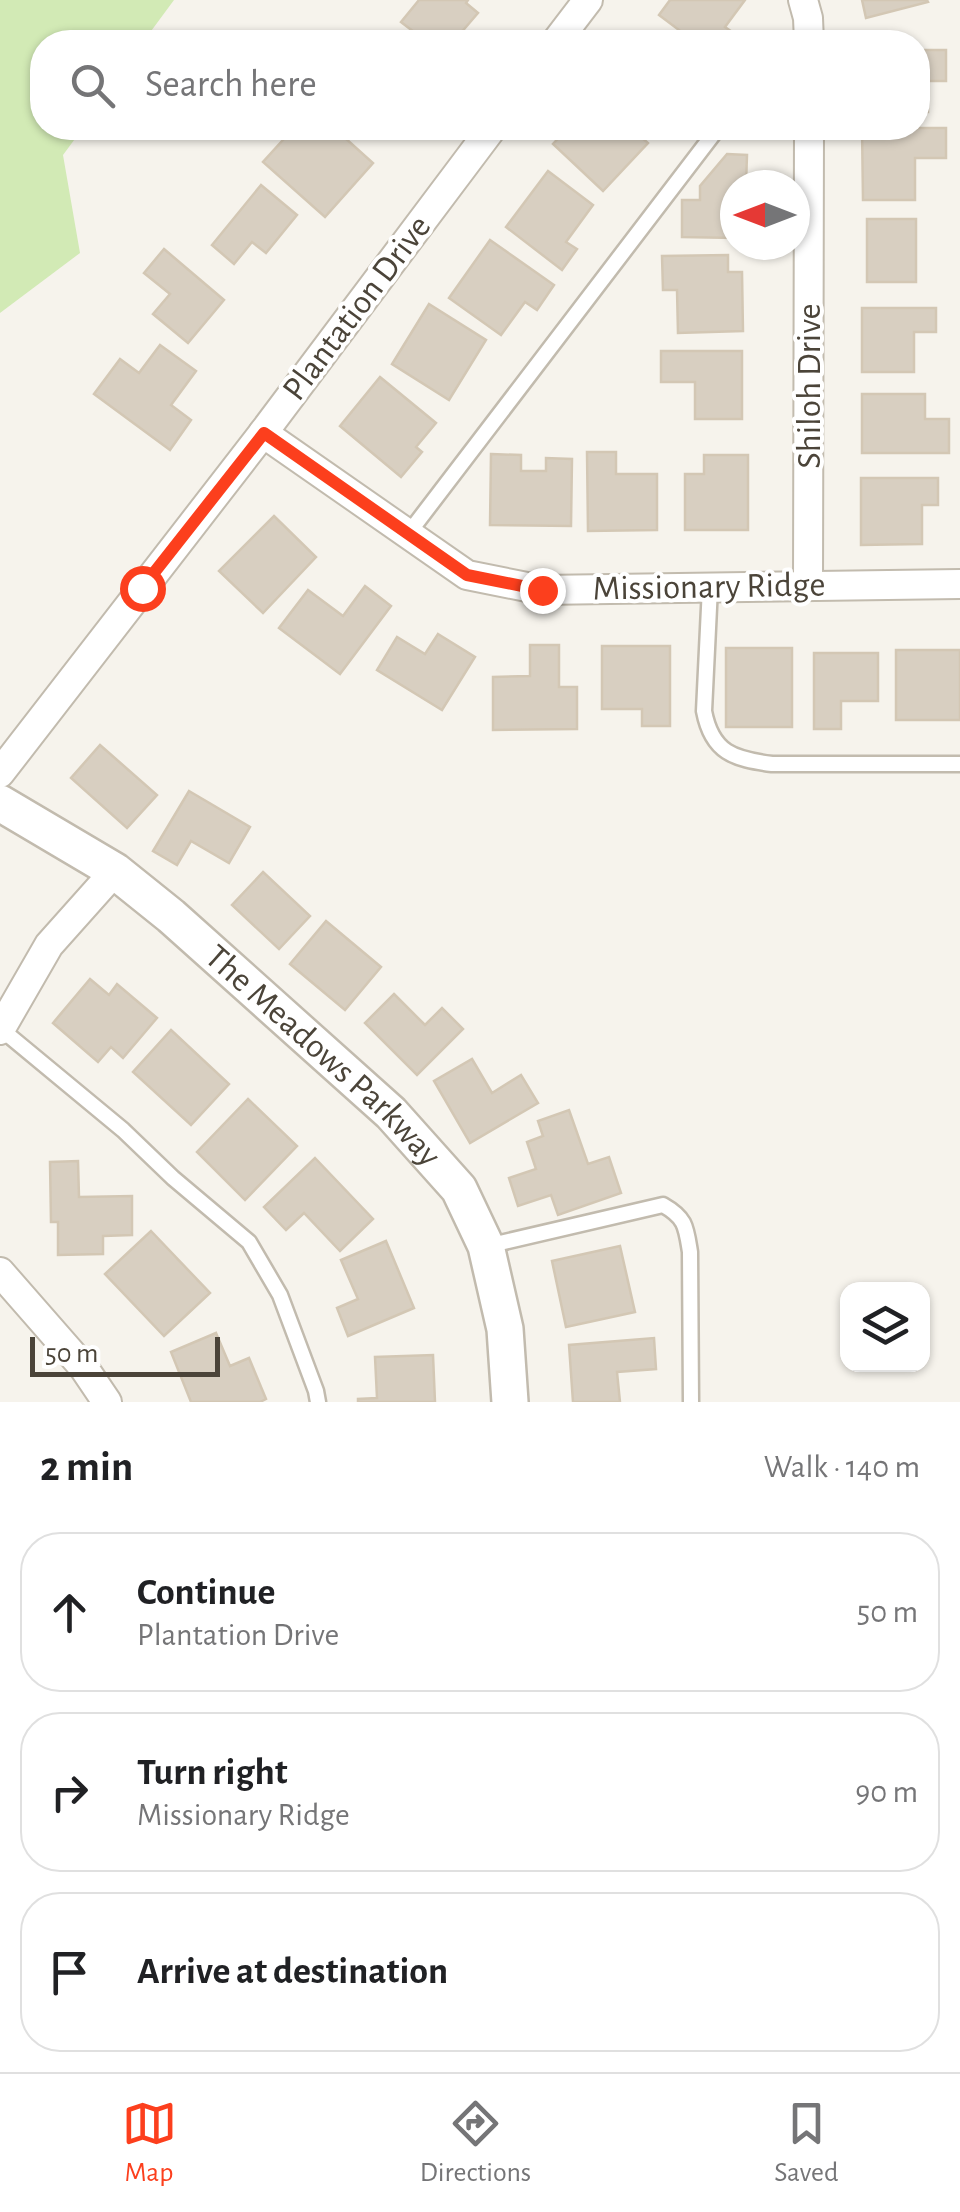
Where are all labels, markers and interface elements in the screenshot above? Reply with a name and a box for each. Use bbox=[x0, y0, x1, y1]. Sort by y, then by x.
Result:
search box bbox=[30, 30, 930, 140]
icon: search bbox=[65, 58, 120, 113]
text: Search here bbox=[145, 66, 317, 104]
north arrow bbox=[720, 170, 810, 260]
street label: Plantation Drive bbox=[276, 209, 438, 407]
street label: Shiloh Drive bbox=[792, 303, 827, 469]
route start bbox=[120, 566, 166, 612]
street label: Missionary Ridge bbox=[592, 567, 826, 607]
route end bbox=[520, 568, 566, 614]
street label: The Meadows Parkway bbox=[199, 938, 447, 1173]
map controls bbox=[840, 1282, 930, 1372]
button: layers bbox=[840, 1282, 930, 1372]
scale bar bbox=[30, 1332, 220, 1376]
text: 50 m bbox=[45, 1340, 99, 1368]
text: 2 min bbox=[40, 1446, 133, 1488]
text: Walk · 140 m bbox=[764, 1451, 920, 1483]
text: Continue bbox=[137, 1574, 275, 1612]
icon: ahead bbox=[42, 1585, 97, 1640]
text: 50 m bbox=[857, 1596, 918, 1628]
text: Plantation Drive bbox=[137, 1619, 339, 1651]
text: Turn right bbox=[137, 1754, 287, 1792]
icon: right bbox=[42, 1765, 97, 1820]
text: 90 m bbox=[855, 1776, 918, 1808]
text: Missionary Ridge bbox=[137, 1799, 350, 1831]
icon: arrive bbox=[42, 1945, 97, 2000]
text: Arrive at destination bbox=[137, 1953, 448, 1991]
tab: Map bbox=[122, 2096, 177, 2190]
tab: Directions bbox=[420, 2096, 531, 2190]
tab: Saved bbox=[774, 2096, 838, 2190]

